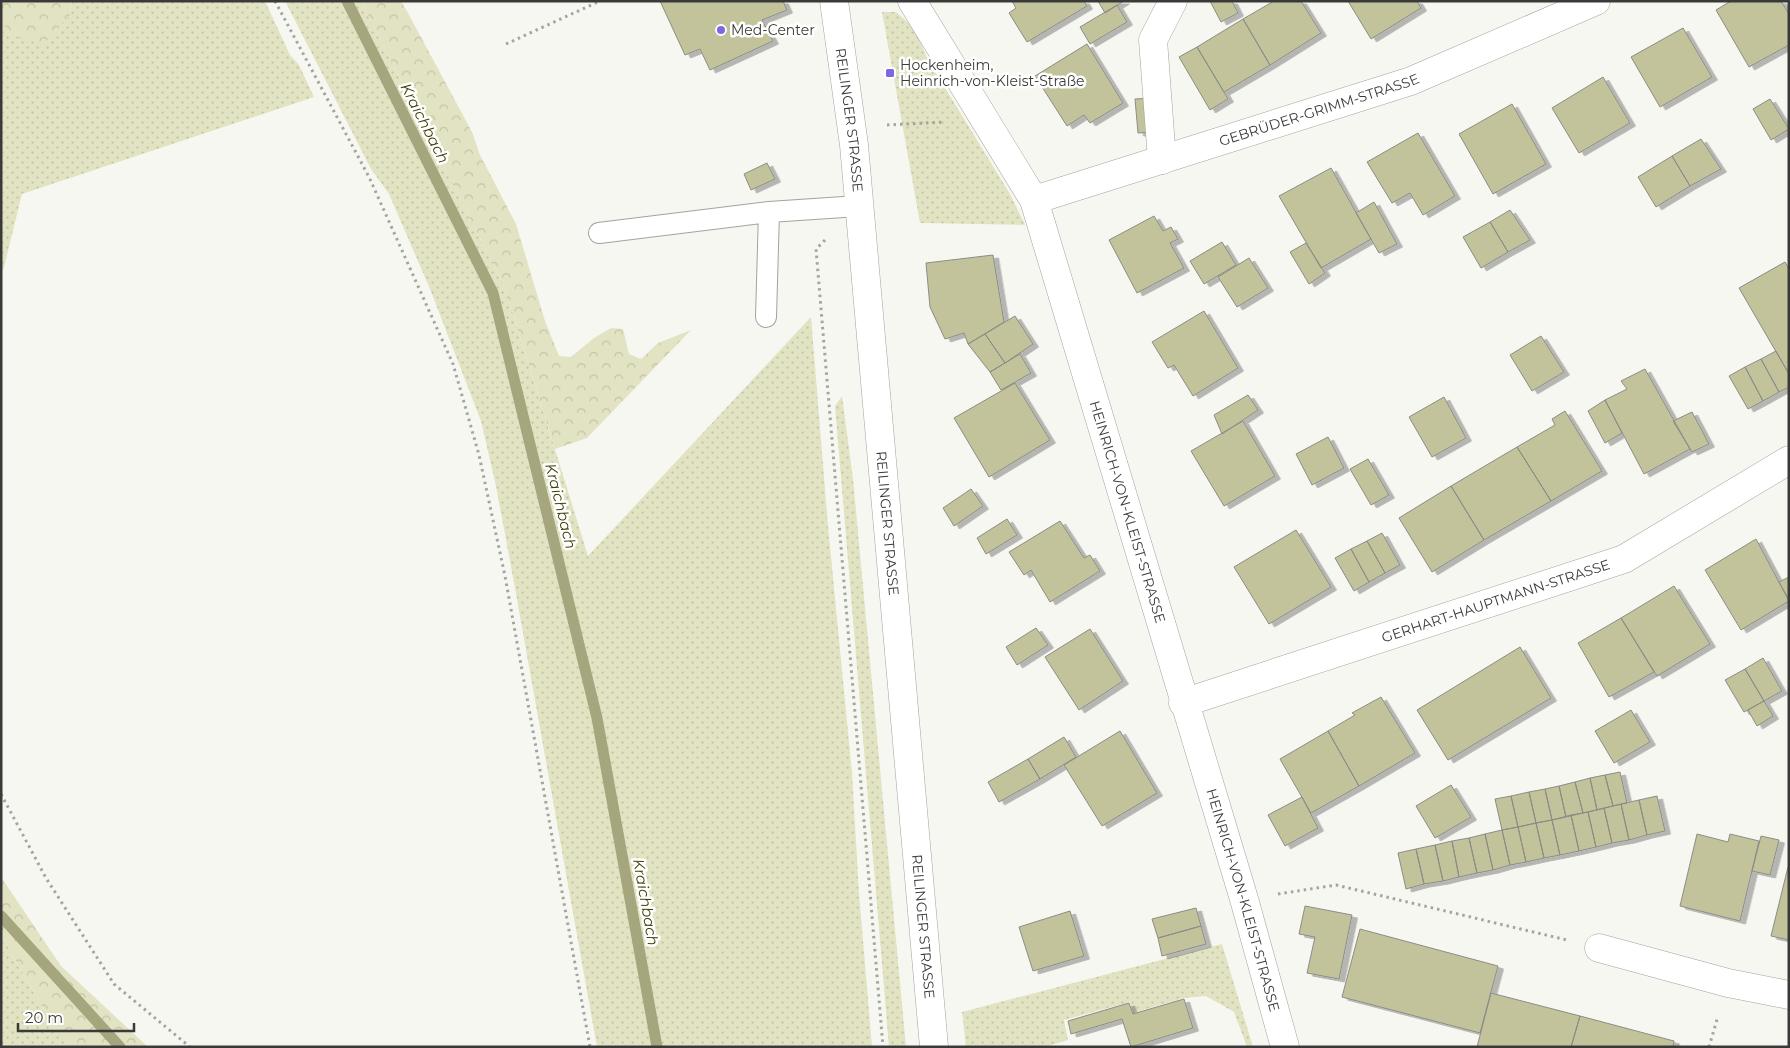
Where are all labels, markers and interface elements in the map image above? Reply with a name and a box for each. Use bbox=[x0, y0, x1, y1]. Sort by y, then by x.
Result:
place label: Med-Center bbox=[731, 21, 815, 39]
marker: Med-Center bbox=[715, 24, 727, 36]
street label: REILINGER STRASSE bbox=[832, 47, 867, 193]
place label: Hockenheim, Heinrich-von-Kleist-Straße bbox=[900, 56, 1085, 90]
marker: Hockenheim, Heinrich-von-Kleist-Straße bbox=[884, 67, 896, 79]
street label: GEBRÜDER-GRIMM-STRASSE bbox=[1217, 70, 1422, 150]
water label: Kraichbach bbox=[397, 80, 453, 166]
street label: HEINRICH-VON-KLEIST-STRASSE bbox=[1086, 398, 1170, 625]
street label: REILINGER STRASSE bbox=[872, 450, 903, 596]
water label: Kraichbach bbox=[541, 461, 581, 551]
street label: GERHART-HAUPTMANN-STRASSE bbox=[1379, 555, 1612, 647]
street label: HEINRICH-VON-KLEIST-STRASSE bbox=[1202, 786, 1284, 1014]
street label: REILINGER STRASSE bbox=[908, 854, 939, 1000]
water label: Kraichbach bbox=[629, 857, 663, 947]
scale bar bbox=[18, 1000, 134, 1032]
text: 20 m bbox=[25, 1008, 63, 1027]

